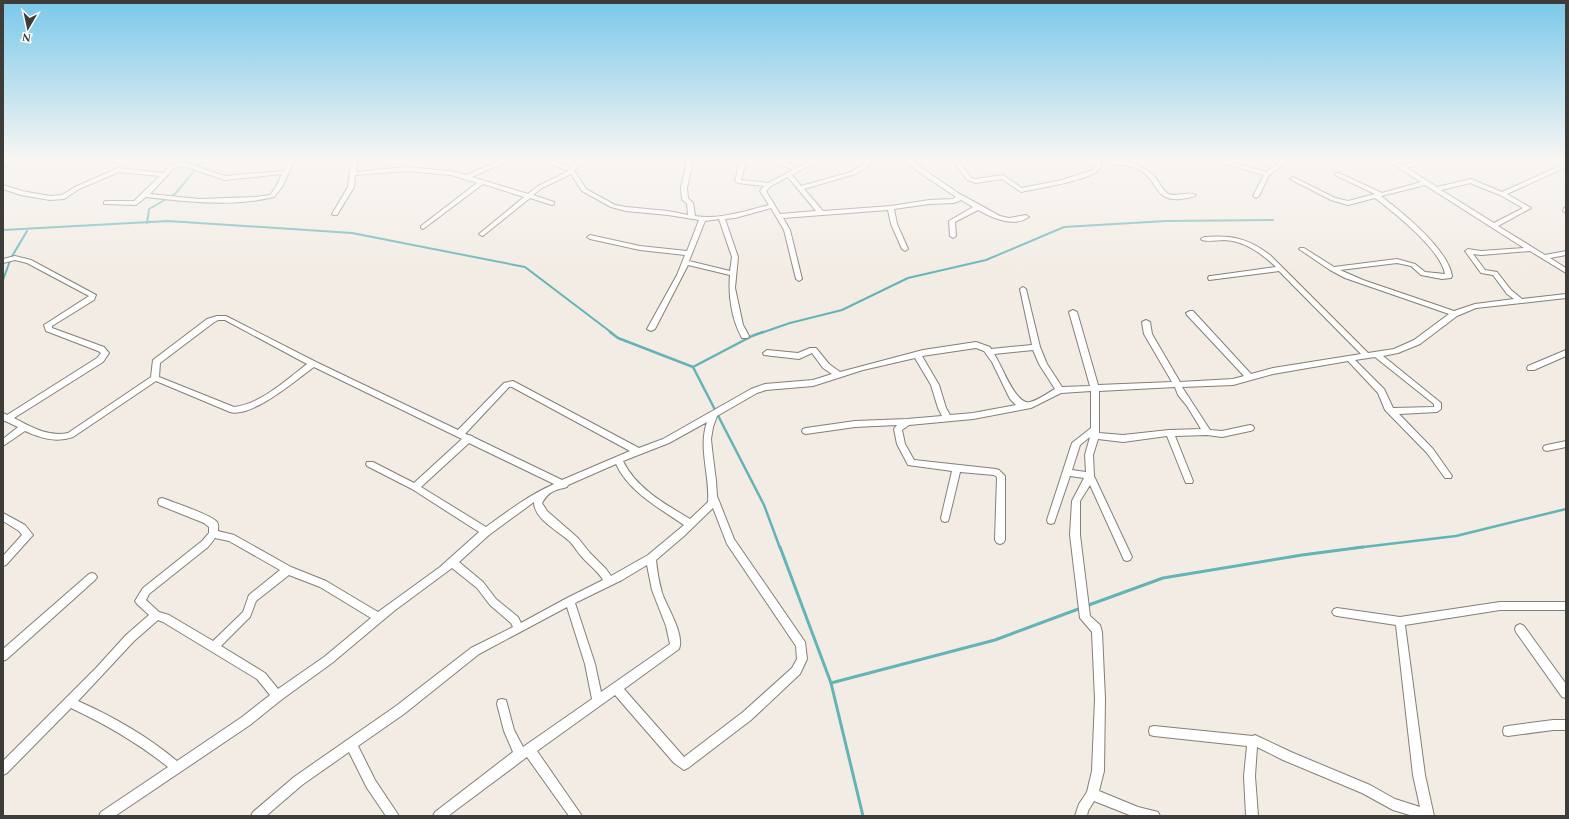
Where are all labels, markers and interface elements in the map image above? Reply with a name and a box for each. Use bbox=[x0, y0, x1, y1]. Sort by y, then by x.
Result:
north arrow bbox=[8, 8, 48, 48]
text: N bbox=[21, 28, 32, 46]

